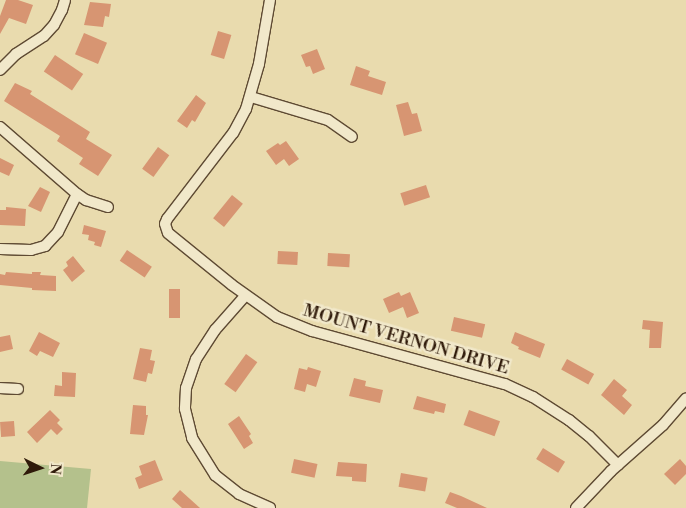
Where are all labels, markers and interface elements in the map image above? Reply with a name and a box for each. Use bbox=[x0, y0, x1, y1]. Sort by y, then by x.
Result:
street label: MOUNT VERNON DRIVE bbox=[301, 300, 511, 380]
north arrow bbox=[15, 443, 65, 493]
text: N bbox=[46, 463, 64, 475]

